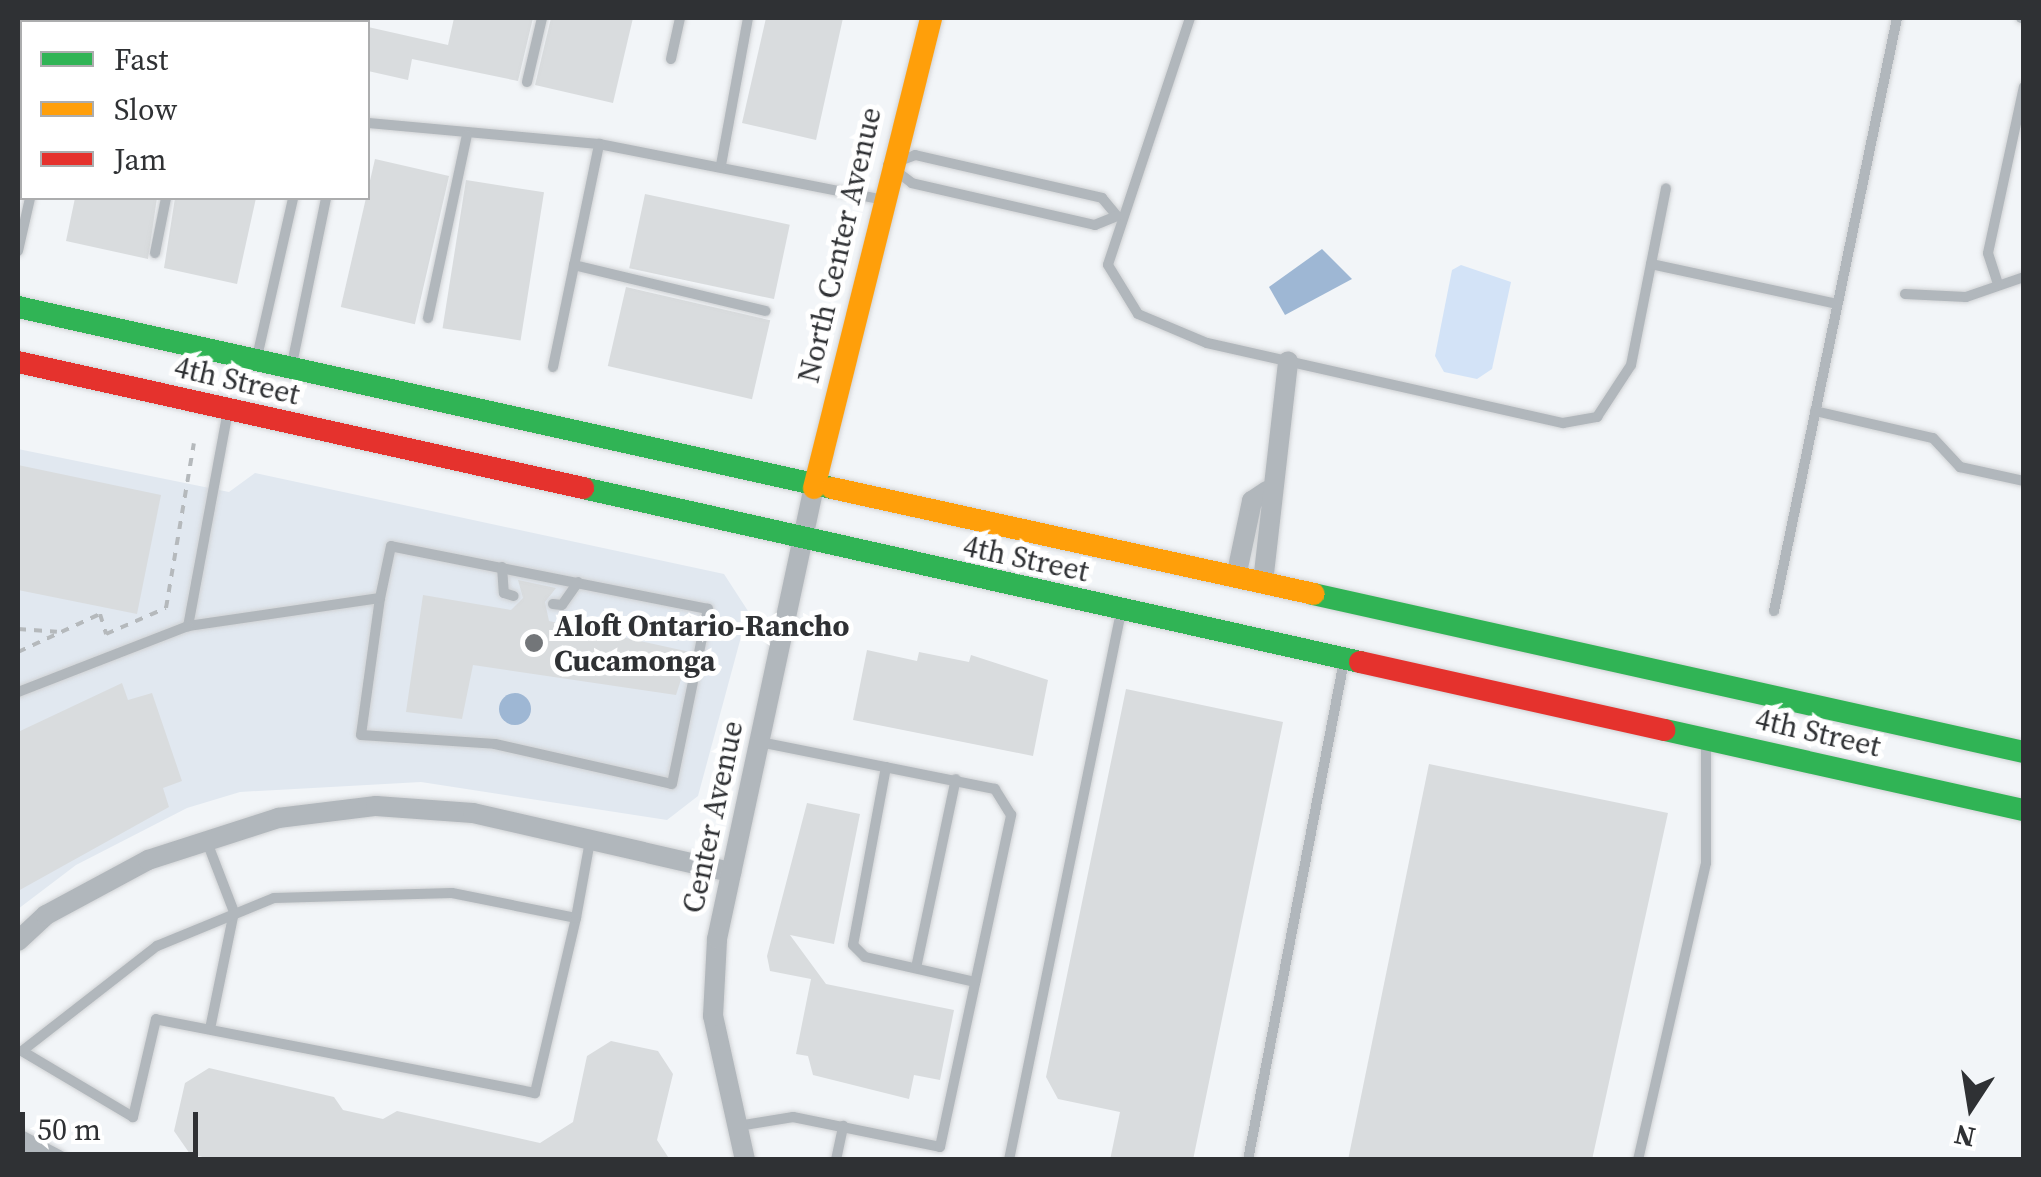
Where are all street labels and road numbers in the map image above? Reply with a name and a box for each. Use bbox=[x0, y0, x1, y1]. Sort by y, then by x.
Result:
street label: North Center Avenue bbox=[791, 104, 889, 386]
street label: 4th Street bbox=[171, 349, 303, 413]
street label: 4th Street bbox=[960, 528, 1092, 590]
street label: 4th Street bbox=[1752, 701, 1884, 765]
street label: Center Avenue bbox=[675, 718, 751, 916]

